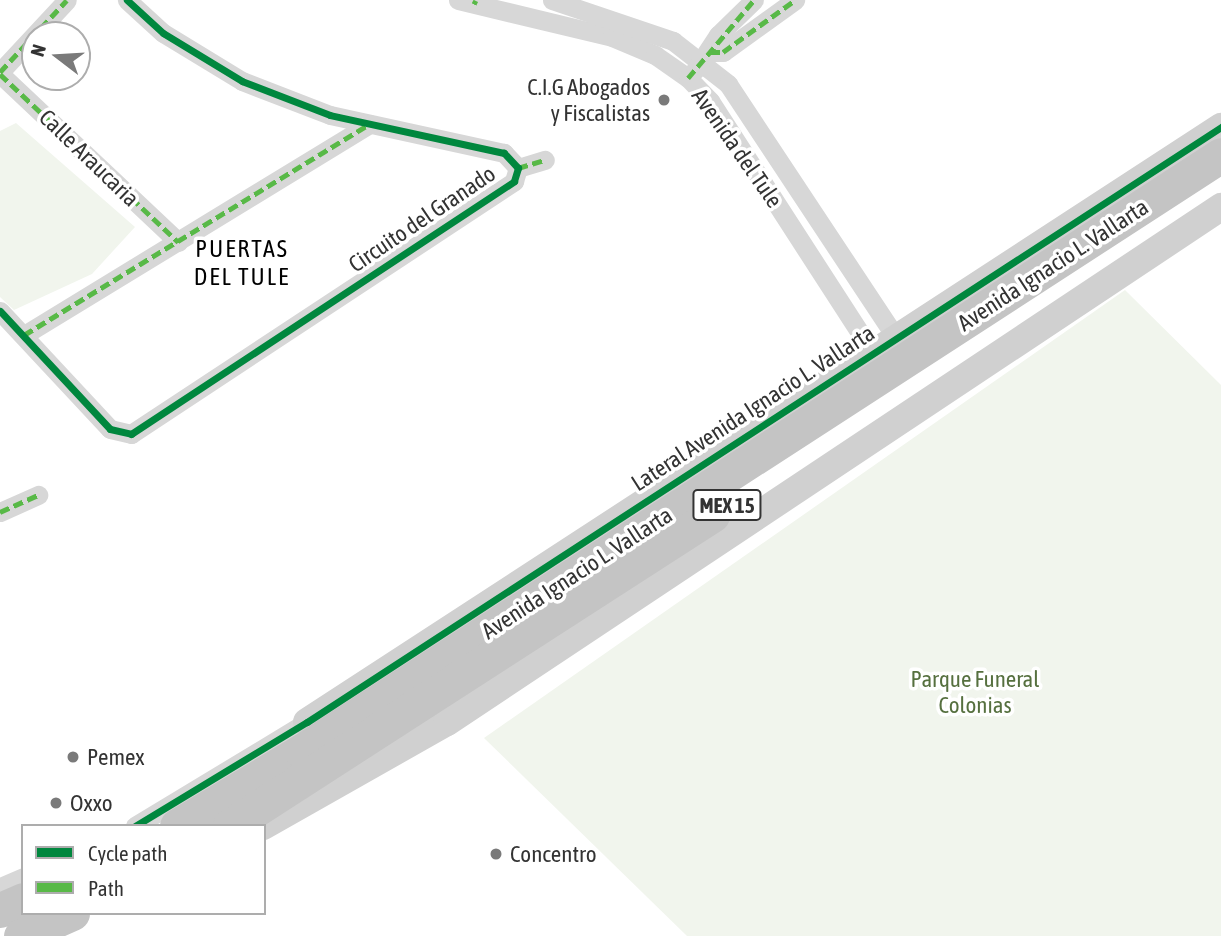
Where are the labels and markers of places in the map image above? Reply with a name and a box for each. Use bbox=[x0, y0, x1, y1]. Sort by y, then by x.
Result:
place label: C.I.G Abogados y Fiscalistas bbox=[527, 73, 650, 127]
marker: C.I.G Abogados y Fiscalistas bbox=[656, 92, 672, 108]
place label: Pemex bbox=[87, 743, 145, 771]
marker: Pemex bbox=[65, 749, 81, 765]
place label: Oxxo bbox=[70, 789, 113, 817]
marker: Oxxo bbox=[48, 795, 64, 811]
place label: Concentro bbox=[510, 840, 597, 868]
marker: Concentro bbox=[488, 846, 504, 862]

